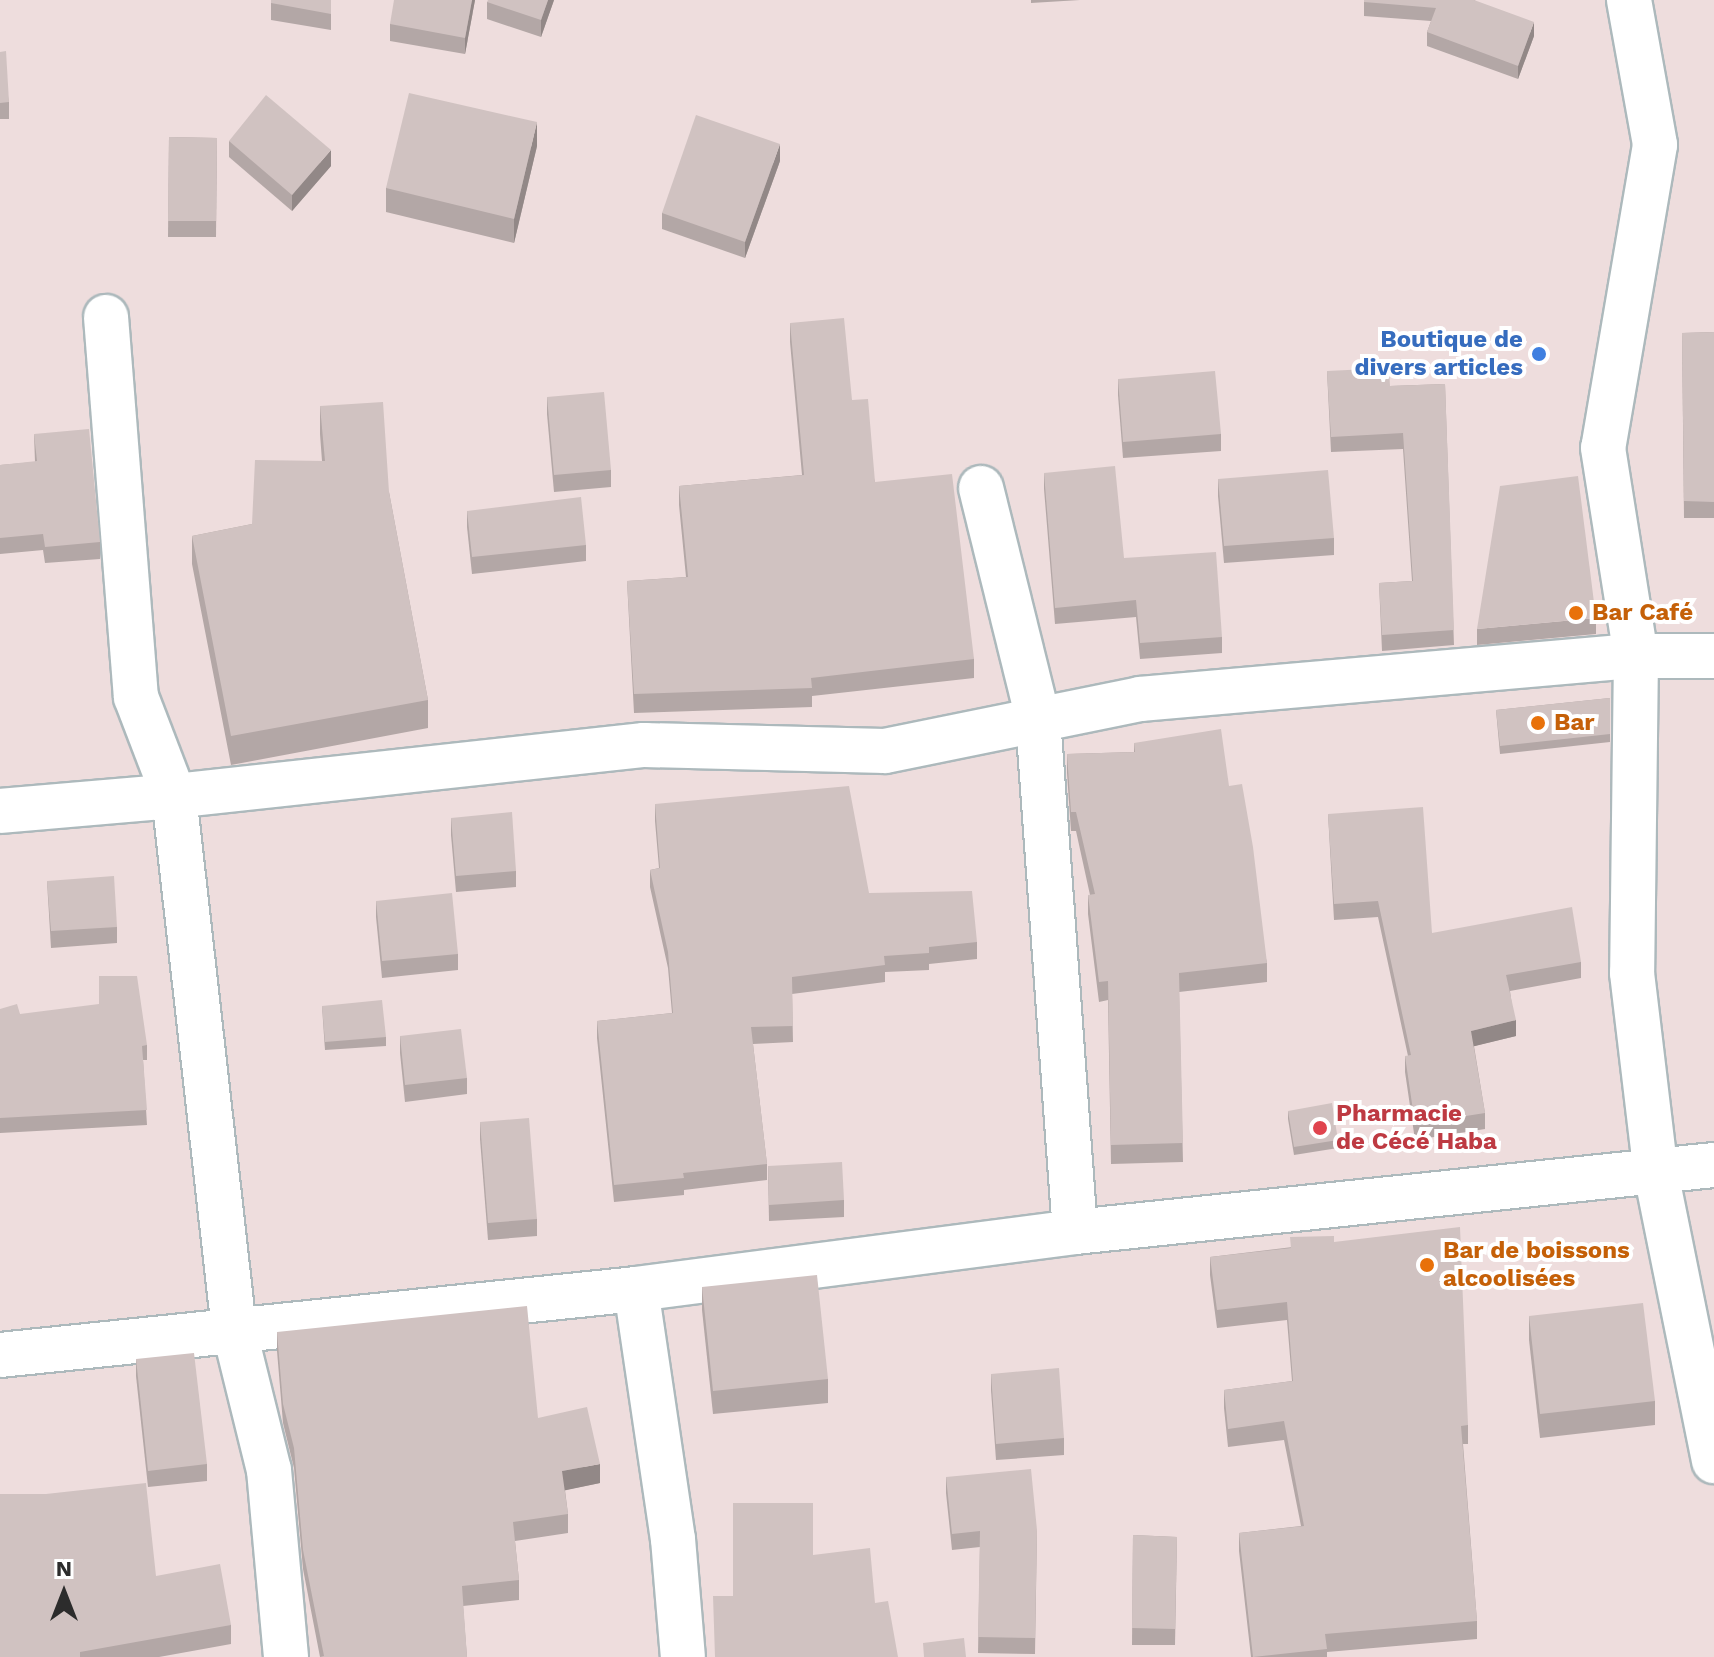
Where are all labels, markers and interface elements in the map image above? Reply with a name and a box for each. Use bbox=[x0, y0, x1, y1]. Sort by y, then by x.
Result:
place label: Boutique de divers articles bbox=[1355, 326, 1523, 382]
marker: Boutique de divers articles bbox=[1530, 345, 1548, 363]
place label: Bar Café bbox=[1592, 599, 1693, 627]
marker: Bar Café bbox=[1567, 604, 1585, 622]
place label: Bar bbox=[1554, 709, 1595, 737]
marker: Bar bbox=[1529, 714, 1547, 732]
place label: Pharmacie de Cécé Haba bbox=[1336, 1100, 1497, 1156]
marker: Pharmacie de Cécé Haba bbox=[1311, 1119, 1329, 1137]
place label: Bar de boissons alcoolisées bbox=[1443, 1237, 1630, 1293]
marker: Bar de boissons alcoolisées bbox=[1418, 1256, 1436, 1274]
north arrow bbox=[24, 1553, 104, 1633]
text: N bbox=[56, 1556, 72, 1581]

